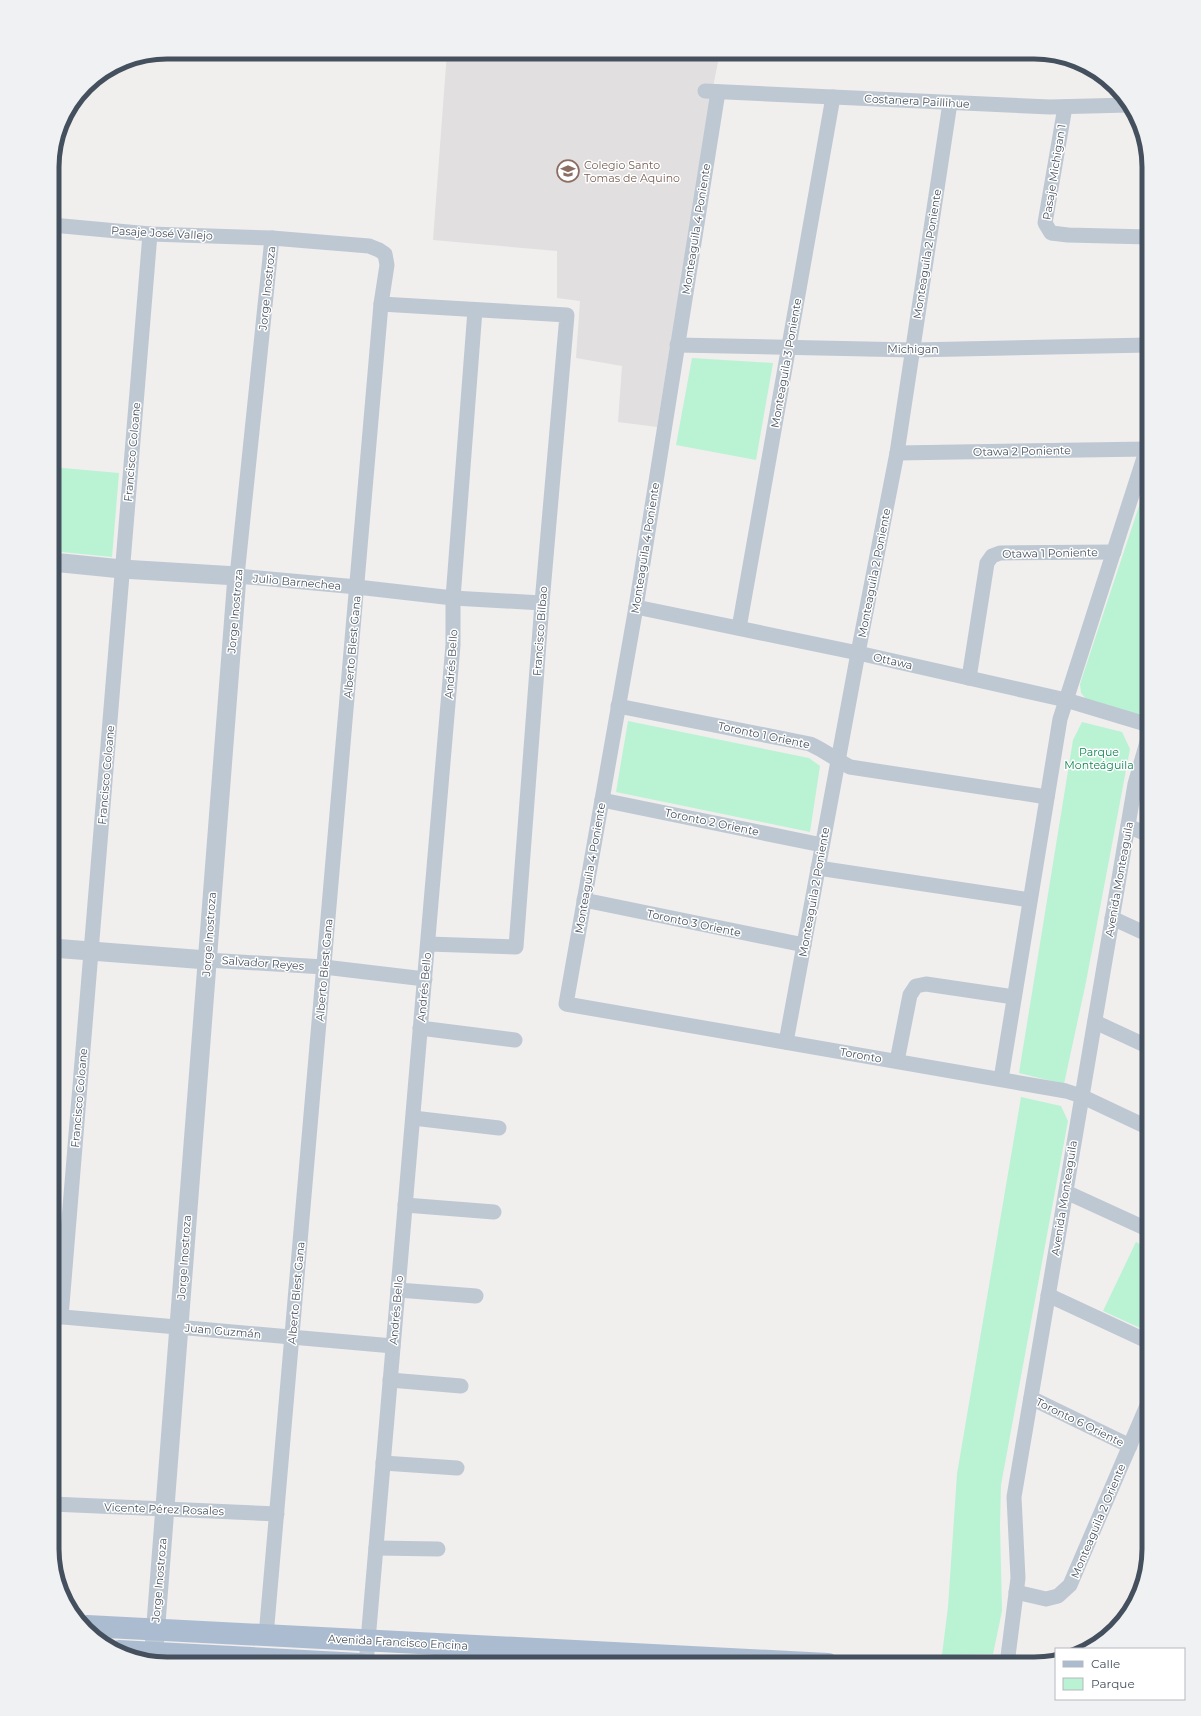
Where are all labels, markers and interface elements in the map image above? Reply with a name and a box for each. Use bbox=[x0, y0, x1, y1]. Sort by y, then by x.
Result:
street label: Costanera Paillihue bbox=[864, 91, 970, 111]
street label: Pasaje Michigan 1 bbox=[1040, 123, 1068, 221]
school or university icon: Colegio Santo Tomas de Aquino bbox=[555, 158, 581, 184]
place label: Colegio Santo Tomas de Aquino bbox=[584, 158, 680, 185]
street label: Monteaguila 4 Poniente bbox=[679, 162, 713, 296]
street label: Monteaguila 2 Poniente bbox=[910, 188, 944, 320]
street label: Pasaje José Vallejo bbox=[111, 223, 213, 243]
street label: Jorge Inostroza bbox=[256, 245, 278, 332]
street label: Monteaguila 3 Poniente bbox=[768, 297, 804, 429]
street label: Michigan bbox=[887, 342, 939, 356]
street label: Francisco Coloane bbox=[121, 401, 143, 502]
street label: Otawa 2 Poniente bbox=[973, 443, 1071, 459]
street label: Monteaguila 4 Poniente bbox=[628, 481, 662, 615]
street label: Monteaguila 2 Poniente bbox=[855, 507, 893, 639]
street label: Otawa 1 Poniente bbox=[1002, 545, 1098, 561]
street label: Jorge Inostroza bbox=[224, 568, 246, 655]
street label: Julio Barnechea bbox=[251, 571, 342, 593]
street label: Francisco Bilbao bbox=[530, 585, 550, 676]
street label: Alberto Blest Gana bbox=[341, 595, 363, 699]
street label: Andrés Bello bbox=[442, 629, 460, 699]
street label: Ottawa bbox=[872, 650, 914, 672]
street label: Toronto 1 Oriente bbox=[717, 718, 812, 752]
street label: Francisco Coloane bbox=[95, 724, 117, 825]
park label: Parque Monteáguila bbox=[1064, 745, 1134, 772]
street label: Monteaguila 4 Poniente bbox=[572, 801, 608, 934]
street label: Toronto 2 Oriente bbox=[664, 805, 761, 839]
street label: Avenida Monteaguila bbox=[1102, 820, 1136, 938]
street label: Monteaguila 2 Poniente bbox=[796, 826, 832, 958]
street label: Jorge Inostroza bbox=[199, 891, 219, 978]
street label: Toronto 3 Oriente bbox=[646, 906, 743, 940]
street label: Alberto Blest Gana bbox=[313, 918, 335, 1022]
street label: Andrés Bello bbox=[414, 952, 434, 1022]
street label: Salvador Reyes bbox=[221, 953, 305, 973]
street label: Toronto bbox=[839, 1044, 883, 1066]
street label: Francisco Coloane bbox=[68, 1047, 90, 1148]
street label: Avenida Monteaguila bbox=[1048, 1139, 1080, 1257]
street label: Jorge Inostroza bbox=[174, 1214, 194, 1301]
street label: Alberto Blest Gana bbox=[285, 1241, 307, 1345]
street label: Andrés Bello bbox=[386, 1275, 406, 1345]
street label: Juan Guzmán bbox=[183, 1321, 262, 1341]
street label: Toronto 6 Oriente bbox=[1034, 1395, 1127, 1450]
street label: Monteaguila 2 Oriente bbox=[1068, 1461, 1129, 1580]
street label: Vicente Pérez Rosales bbox=[104, 1500, 225, 1518]
street label: Jorge Inostroza bbox=[148, 1537, 170, 1624]
street label: Avenida Francisco Encina bbox=[328, 1631, 468, 1653]
legend bbox=[1055, 1648, 1185, 1700]
text: Calle bbox=[1091, 1656, 1120, 1671]
text: Parque bbox=[1091, 1676, 1135, 1691]

